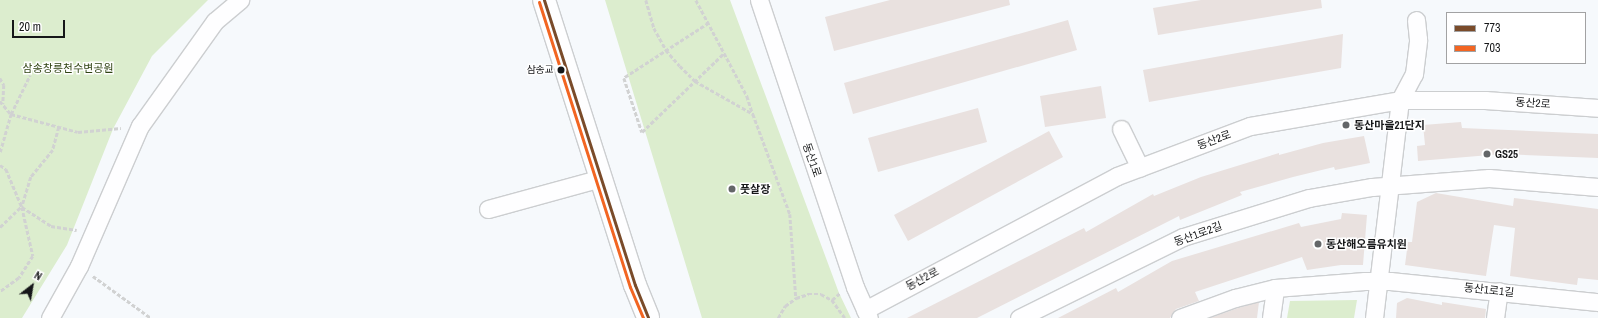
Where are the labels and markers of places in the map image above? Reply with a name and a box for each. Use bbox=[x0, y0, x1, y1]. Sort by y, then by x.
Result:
place label: 삼송교 bbox=[526, 64, 554, 76]
marker: 삼송교 bbox=[556, 65, 566, 75]
place label: 동산마을21단지 bbox=[1354, 118, 1425, 132]
marker: 동산마을21단지 bbox=[1341, 120, 1351, 130]
place label: GS25 bbox=[1495, 147, 1518, 161]
marker: GS25 bbox=[1482, 149, 1492, 159]
place label: 풋살장 bbox=[740, 182, 770, 196]
marker: 풋살장 bbox=[727, 184, 737, 194]
place label: 동산해오름유치원 bbox=[1326, 237, 1407, 251]
marker: 동산해오름유치원 bbox=[1313, 239, 1323, 249]

